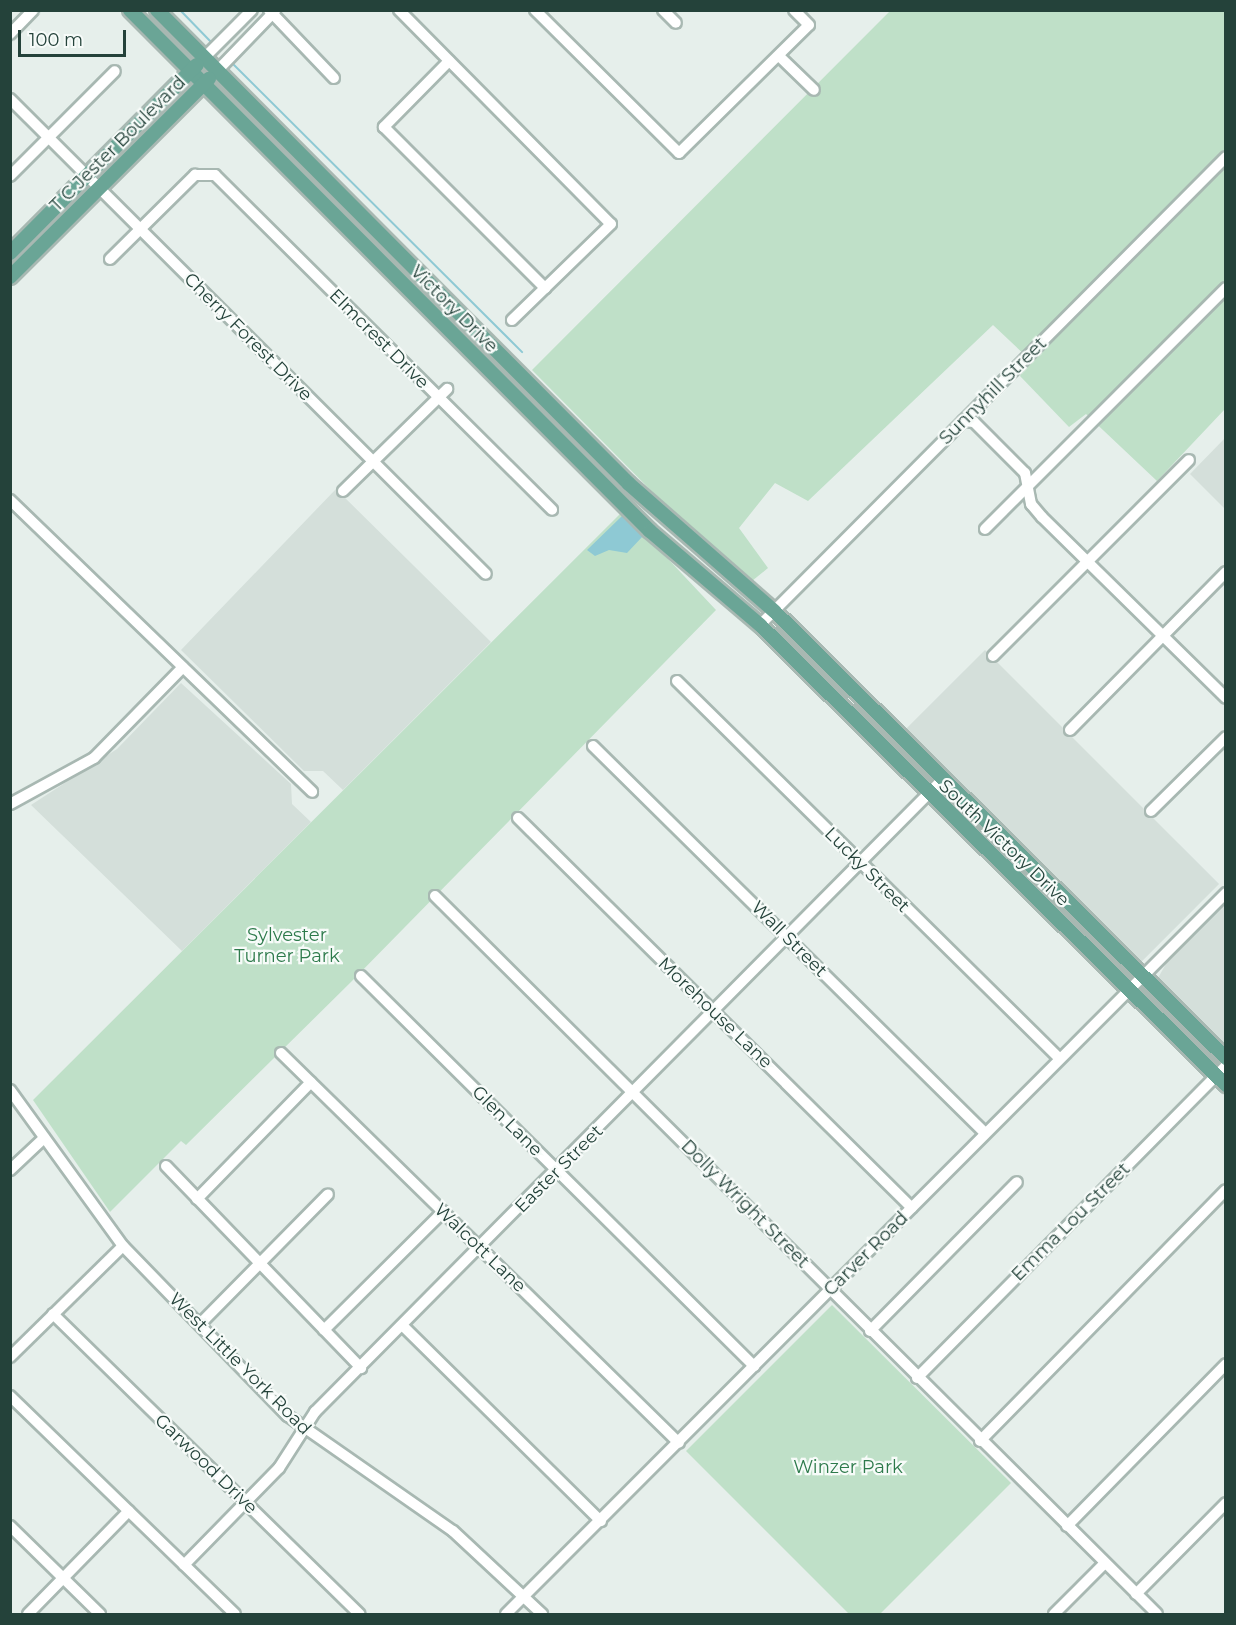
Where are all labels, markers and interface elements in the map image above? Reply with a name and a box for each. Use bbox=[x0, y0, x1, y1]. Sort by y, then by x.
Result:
scale bar bbox=[21, 18, 129, 56]
text: 100 m bbox=[29, 29, 83, 51]
street label: T C Jester Boulevard bbox=[46, 72, 190, 216]
street label: Victory Drive bbox=[406, 261, 502, 357]
street label: Cherry Forest Drive bbox=[179, 268, 317, 406]
street label: Elmcrest Drive bbox=[325, 285, 433, 393]
street label: Sunnyhill Street bbox=[935, 333, 1051, 449]
street label: South Victory Drive bbox=[934, 775, 1074, 911]
street label: Lucky Street bbox=[820, 823, 914, 917]
street label: Wall Street bbox=[747, 897, 831, 981]
park label: Sylvester Turner Park bbox=[234, 925, 340, 968]
street label: Morehouse Lane bbox=[653, 953, 777, 1073]
street label: Glen Lane bbox=[467, 1081, 547, 1161]
street label: Easter Street bbox=[511, 1121, 607, 1217]
street label: Dolly Wright Street bbox=[676, 1135, 814, 1273]
street label: Emma Lou Street bbox=[1007, 1158, 1135, 1286]
street label: Walcott Lane bbox=[430, 1199, 530, 1297]
street label: Carver Road bbox=[819, 1207, 913, 1301]
street label: West Little York Road bbox=[164, 1288, 316, 1440]
street label: Garwood Drive bbox=[150, 1410, 262, 1518]
park label: Winzer Park bbox=[793, 1456, 903, 1478]

